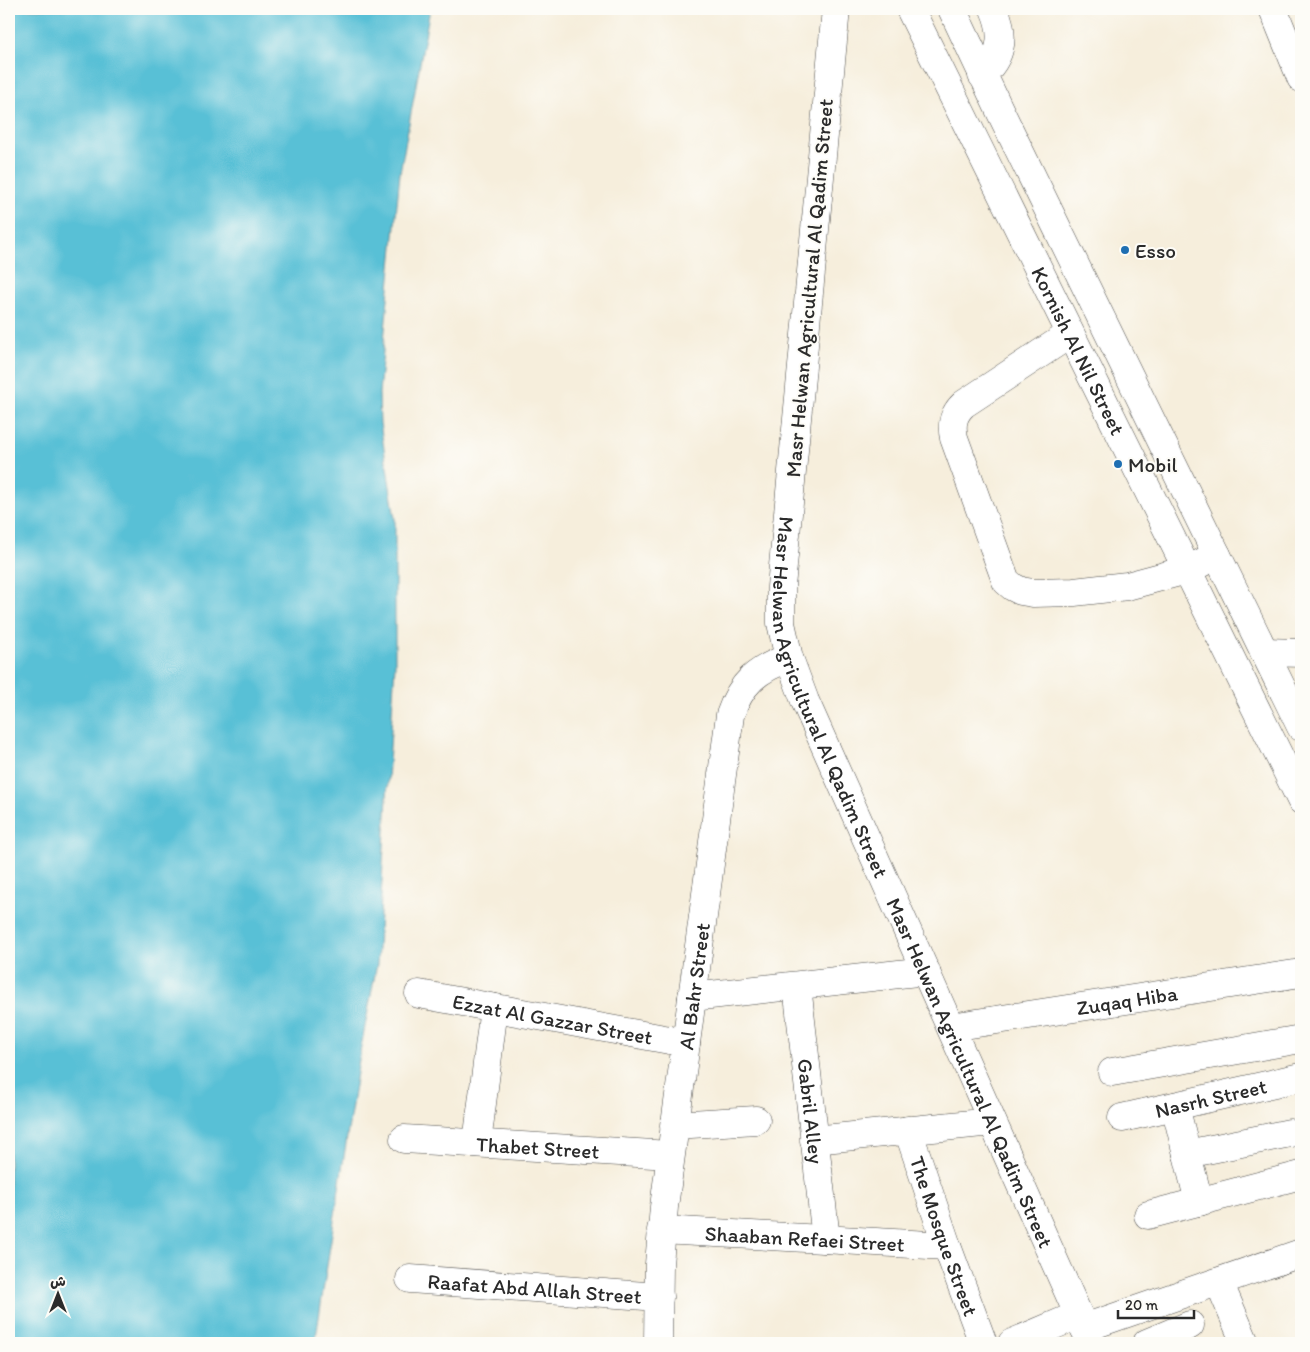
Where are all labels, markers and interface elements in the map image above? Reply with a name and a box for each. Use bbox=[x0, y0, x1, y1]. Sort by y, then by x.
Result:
street label: Masr Helwan Agricultural Al Qadim Street bbox=[780, 98, 838, 478]
place label: Esso bbox=[1135, 238, 1176, 263]
marker: Esso bbox=[1119, 244, 1131, 256]
street label: Kornish Al Nil Street bbox=[1027, 262, 1131, 439]
place label: Mobil bbox=[1128, 452, 1178, 477]
marker: Mobil bbox=[1112, 458, 1124, 470]
street label: Masr Helwan Agricultural Al Qadim Street bbox=[768, 515, 894, 881]
street label: Masr Helwan Agricultural Al Qadim Street bbox=[882, 894, 1059, 1251]
street label: Al Bahr Street bbox=[673, 921, 715, 1051]
street label: Zuqaq Hiba bbox=[1075, 980, 1179, 1020]
street label: Ezzat Al Gazzar Street bbox=[451, 988, 655, 1049]
street label: Gabril Alley bbox=[793, 1057, 830, 1165]
street label: Nasrh Street bbox=[1152, 1073, 1269, 1123]
street label: Thabet Street bbox=[475, 1131, 600, 1163]
street label: The Mosque Street bbox=[905, 1153, 984, 1319]
street label: Shaaban Refaei Street bbox=[704, 1220, 905, 1256]
street label: Raafat Abd Allah Street bbox=[427, 1268, 643, 1308]
north arrow bbox=[32, 1270, 82, 1320]
text: ش bbox=[50, 1273, 66, 1290]
scale bar bbox=[1118, 1287, 1194, 1319]
text: 20 m bbox=[1125, 1296, 1159, 1314]

